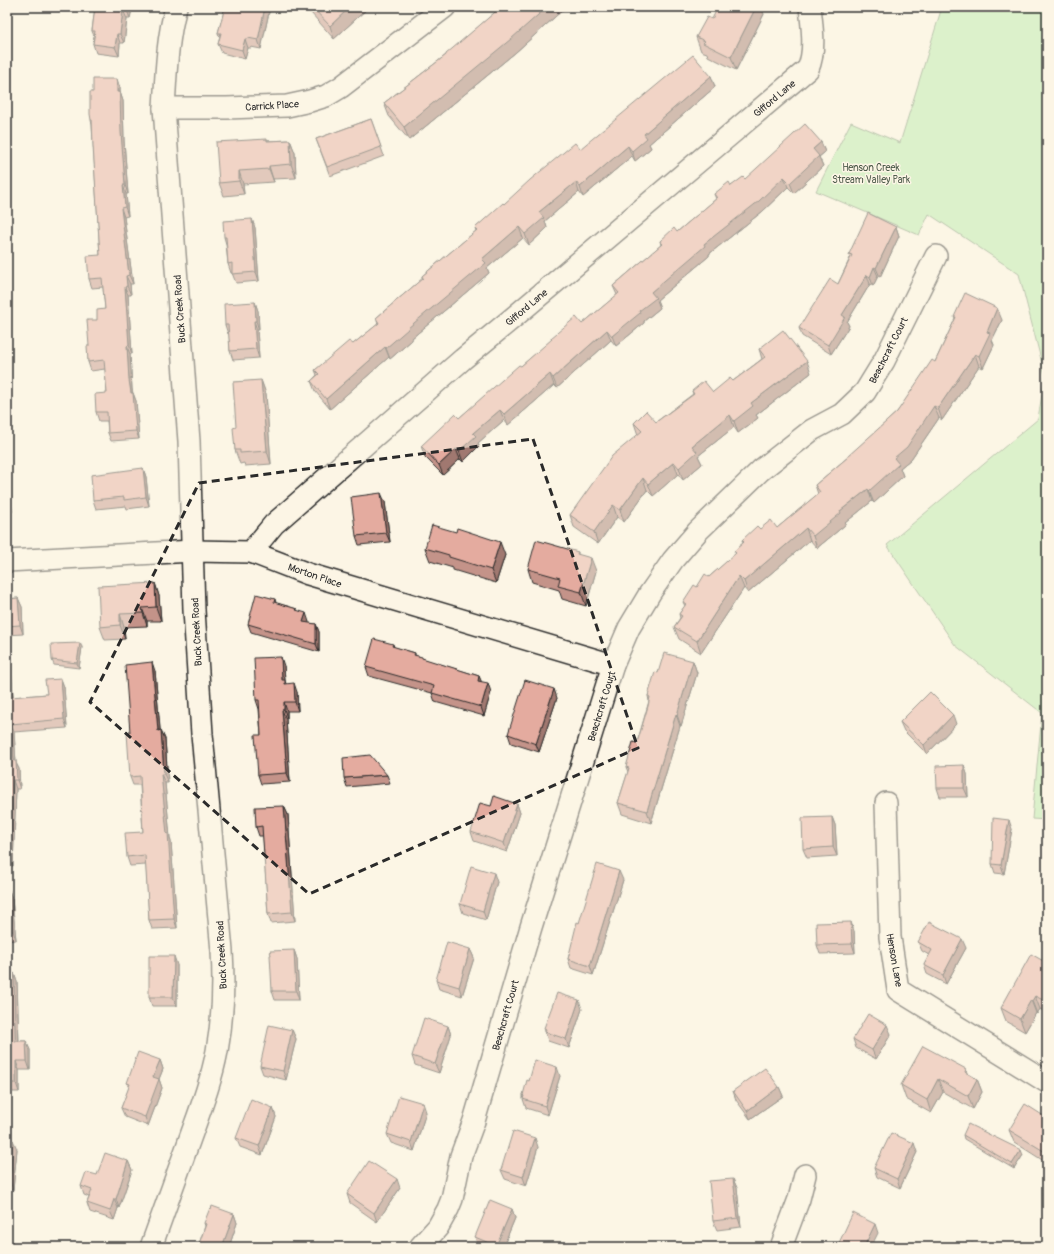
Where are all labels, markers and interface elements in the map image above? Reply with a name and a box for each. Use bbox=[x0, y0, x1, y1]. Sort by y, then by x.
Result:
street label: Gifford Lane bbox=[751, 78, 798, 120]
street label: Carrick Place bbox=[245, 98, 299, 114]
park label: Henson Creek Stream Valley Park bbox=[832, 162, 911, 186]
street label: Buck Creek Road bbox=[172, 274, 188, 344]
street label: Gifford Lane bbox=[503, 287, 550, 329]
street label: Beachcraft Court bbox=[867, 314, 911, 386]
street label: Morton Place bbox=[286, 561, 343, 591]
street label: Buck Creek Road bbox=[189, 597, 205, 666]
street label: Beachcraft Court bbox=[586, 669, 619, 743]
street label: Buck Creek Road bbox=[214, 920, 230, 989]
street label: Henson Lane bbox=[883, 932, 905, 988]
street label: Beachcraft Court bbox=[490, 978, 522, 1052]

